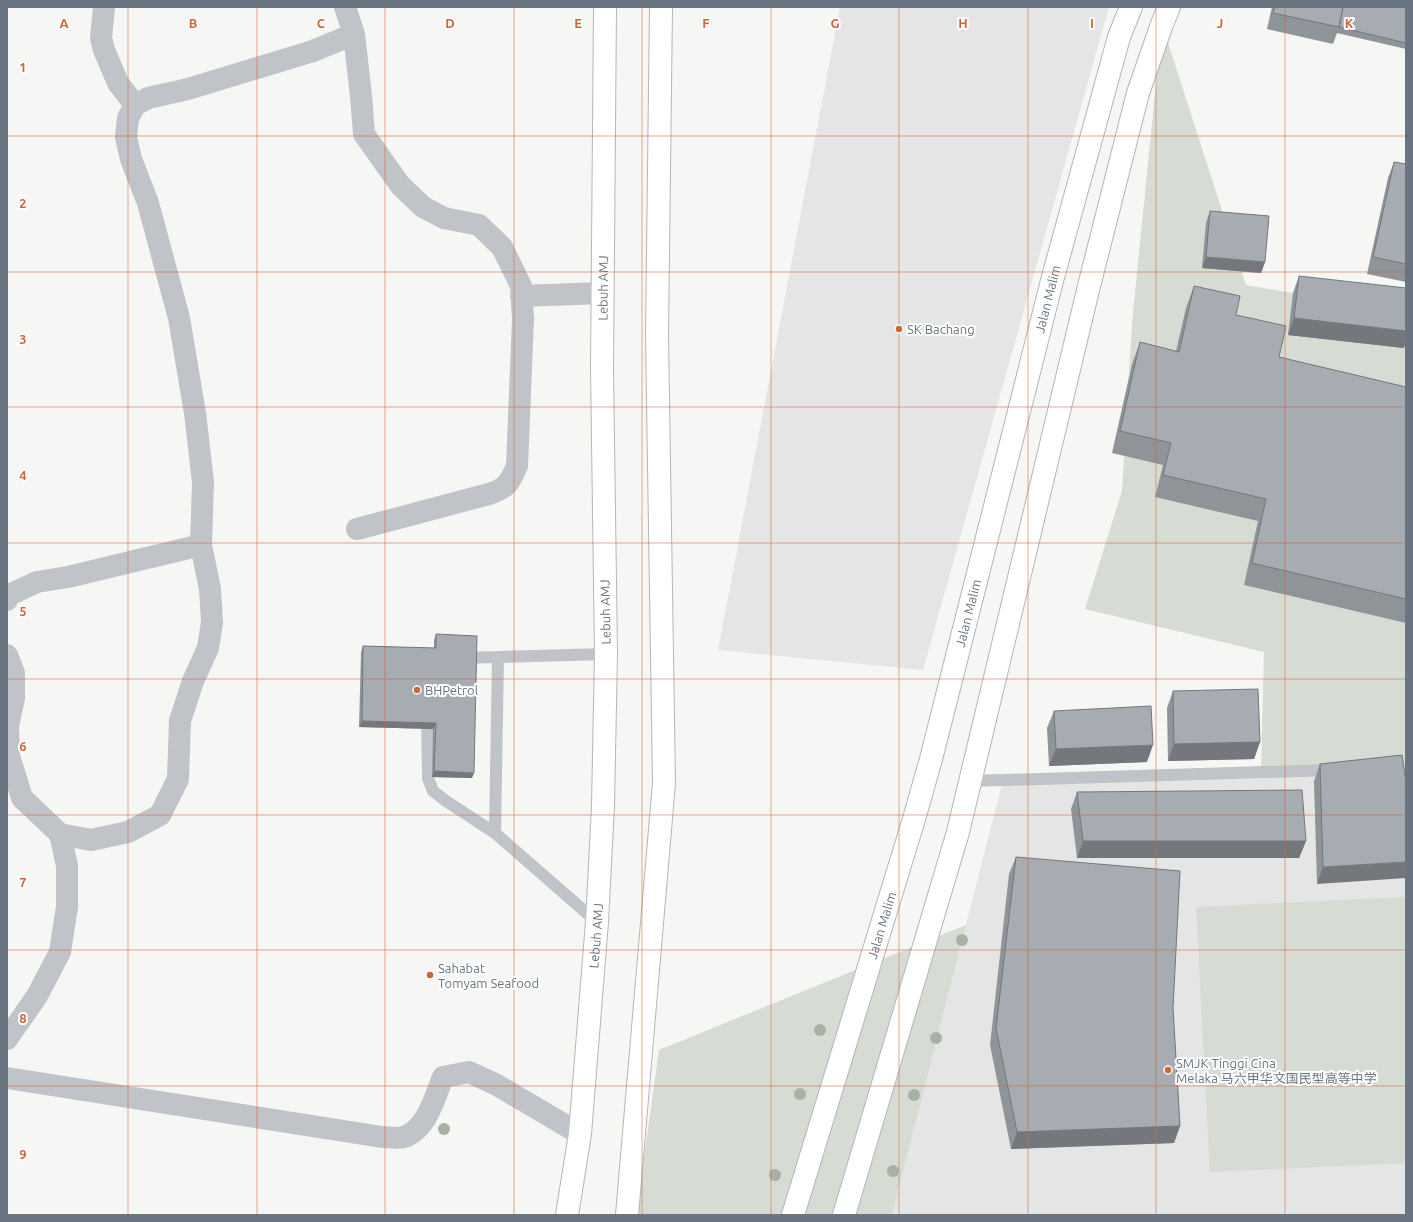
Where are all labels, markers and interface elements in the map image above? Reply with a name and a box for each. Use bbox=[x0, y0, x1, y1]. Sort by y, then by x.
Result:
text: A bbox=[59, 16, 69, 30]
text: B bbox=[189, 16, 198, 30]
text: C bbox=[317, 16, 326, 30]
text: D bbox=[445, 16, 455, 30]
text: E bbox=[574, 16, 582, 30]
text: F bbox=[702, 16, 710, 30]
text: G bbox=[831, 16, 840, 30]
text: H bbox=[958, 16, 968, 30]
text: I bbox=[1090, 16, 1094, 30]
text: J bbox=[1217, 16, 1223, 30]
text: K bbox=[1345, 16, 1354, 30]
text: 1 bbox=[19, 60, 27, 74]
text: 2 bbox=[19, 196, 27, 210]
street label: Lebuh AMJ bbox=[595, 255, 610, 321]
street label: Jalan Malim bbox=[1032, 263, 1063, 334]
place label: SK Bachang bbox=[907, 322, 975, 336]
marker: SK Bachang bbox=[894, 324, 904, 334]
text: 3 bbox=[19, 332, 27, 346]
text: 4 bbox=[19, 468, 27, 482]
street label: Jalan Malim bbox=[953, 578, 983, 648]
street label: Lebuh AMJ bbox=[597, 579, 613, 645]
text: 5 bbox=[19, 604, 27, 618]
place label: BHPetrol bbox=[425, 683, 479, 697]
marker: BHPetrol bbox=[412, 685, 422, 695]
text: 6 bbox=[19, 739, 27, 753]
text: 7 bbox=[19, 875, 27, 889]
street label: Jalan Malim bbox=[865, 890, 898, 960]
street label: Lebuh AMJ bbox=[586, 903, 605, 969]
place label: Sahabat Tomyam Seafood bbox=[438, 961, 539, 990]
marker: Sahabat Tomyam Seafood bbox=[425, 970, 435, 980]
text: 8 bbox=[19, 1011, 27, 1025]
place label: SMJK Tinggi Cina Melaka 马六甲华文国民型高等中学 bbox=[1176, 1056, 1377, 1085]
marker: SMJK Tinggi Cina Melaka 马六甲华文国民型高等中学 bbox=[1163, 1065, 1173, 1075]
text: 9 bbox=[19, 1147, 27, 1161]

